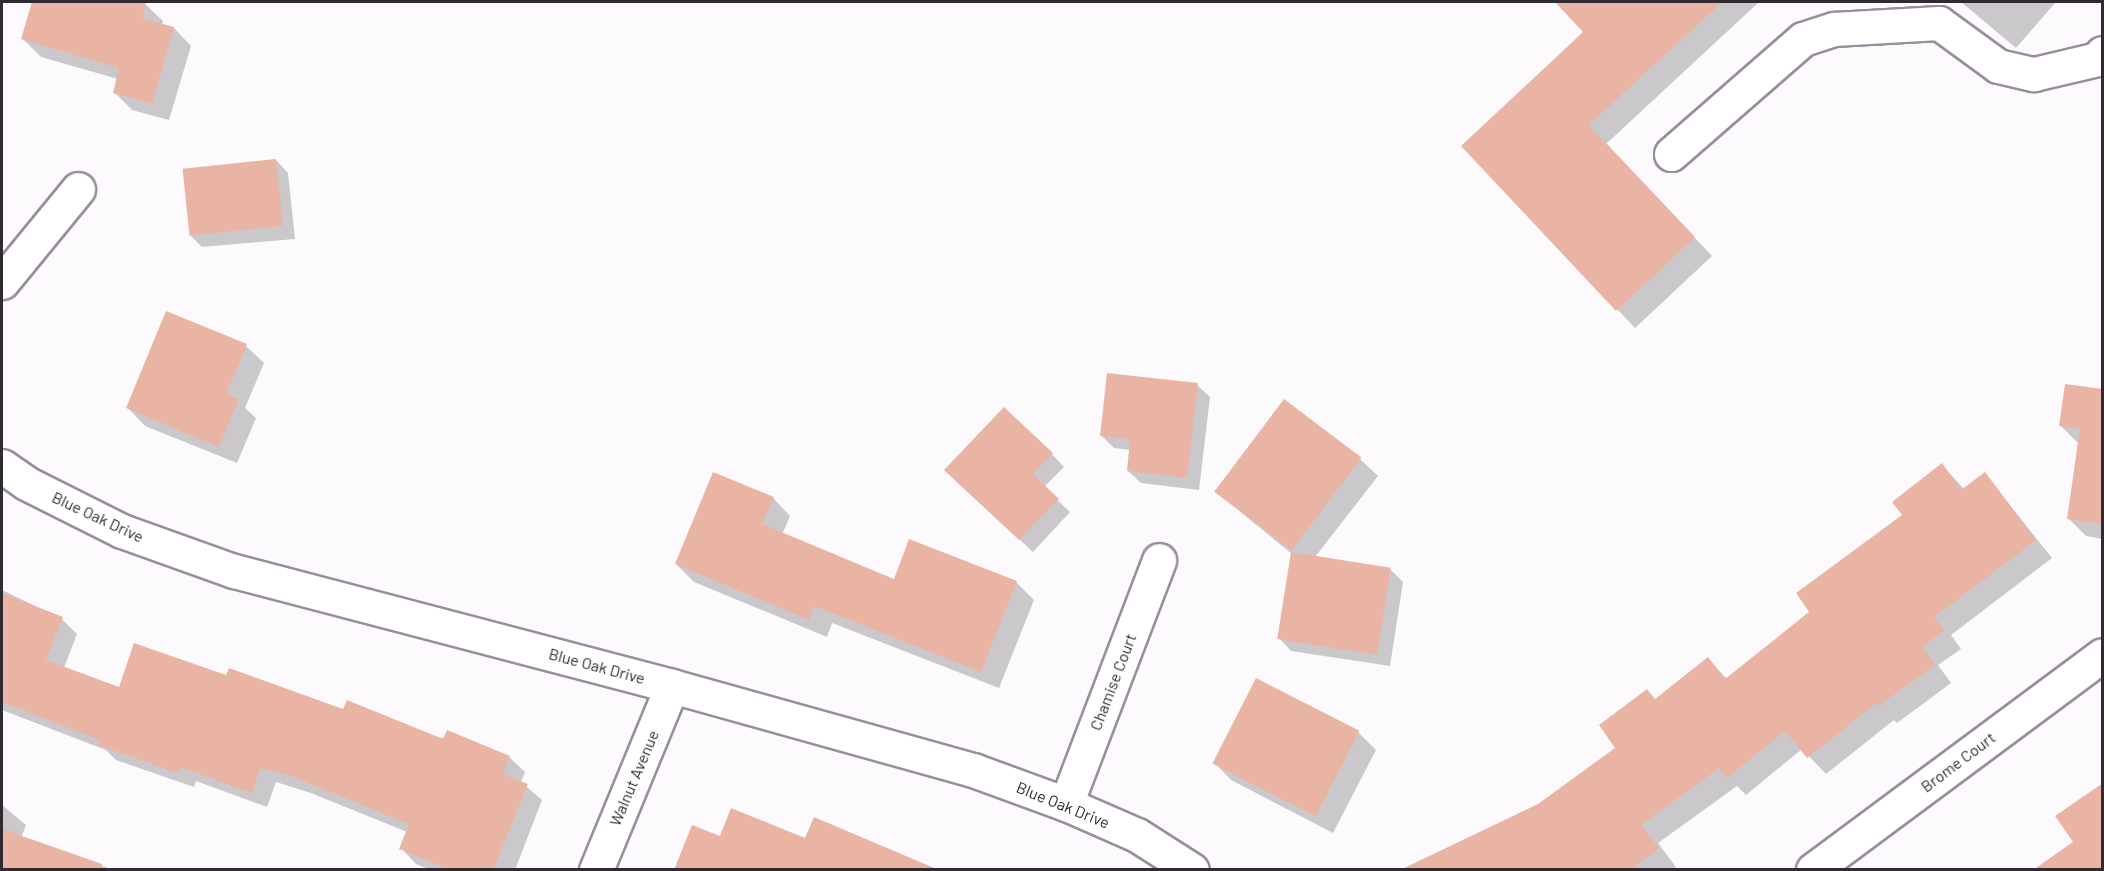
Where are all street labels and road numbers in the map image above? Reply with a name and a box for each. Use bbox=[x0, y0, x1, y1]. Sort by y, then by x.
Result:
street label: Blue Oak Drive bbox=[49, 487, 147, 547]
street label: Chamise Court bbox=[1086, 631, 1140, 733]
street label: Blue Oak Drive bbox=[547, 644, 647, 688]
street label: Walnut Avenue bbox=[605, 727, 663, 829]
street label: Brome Court bbox=[1917, 728, 1999, 796]
street label: Blue Oak Drive bbox=[1014, 778, 1112, 832]

